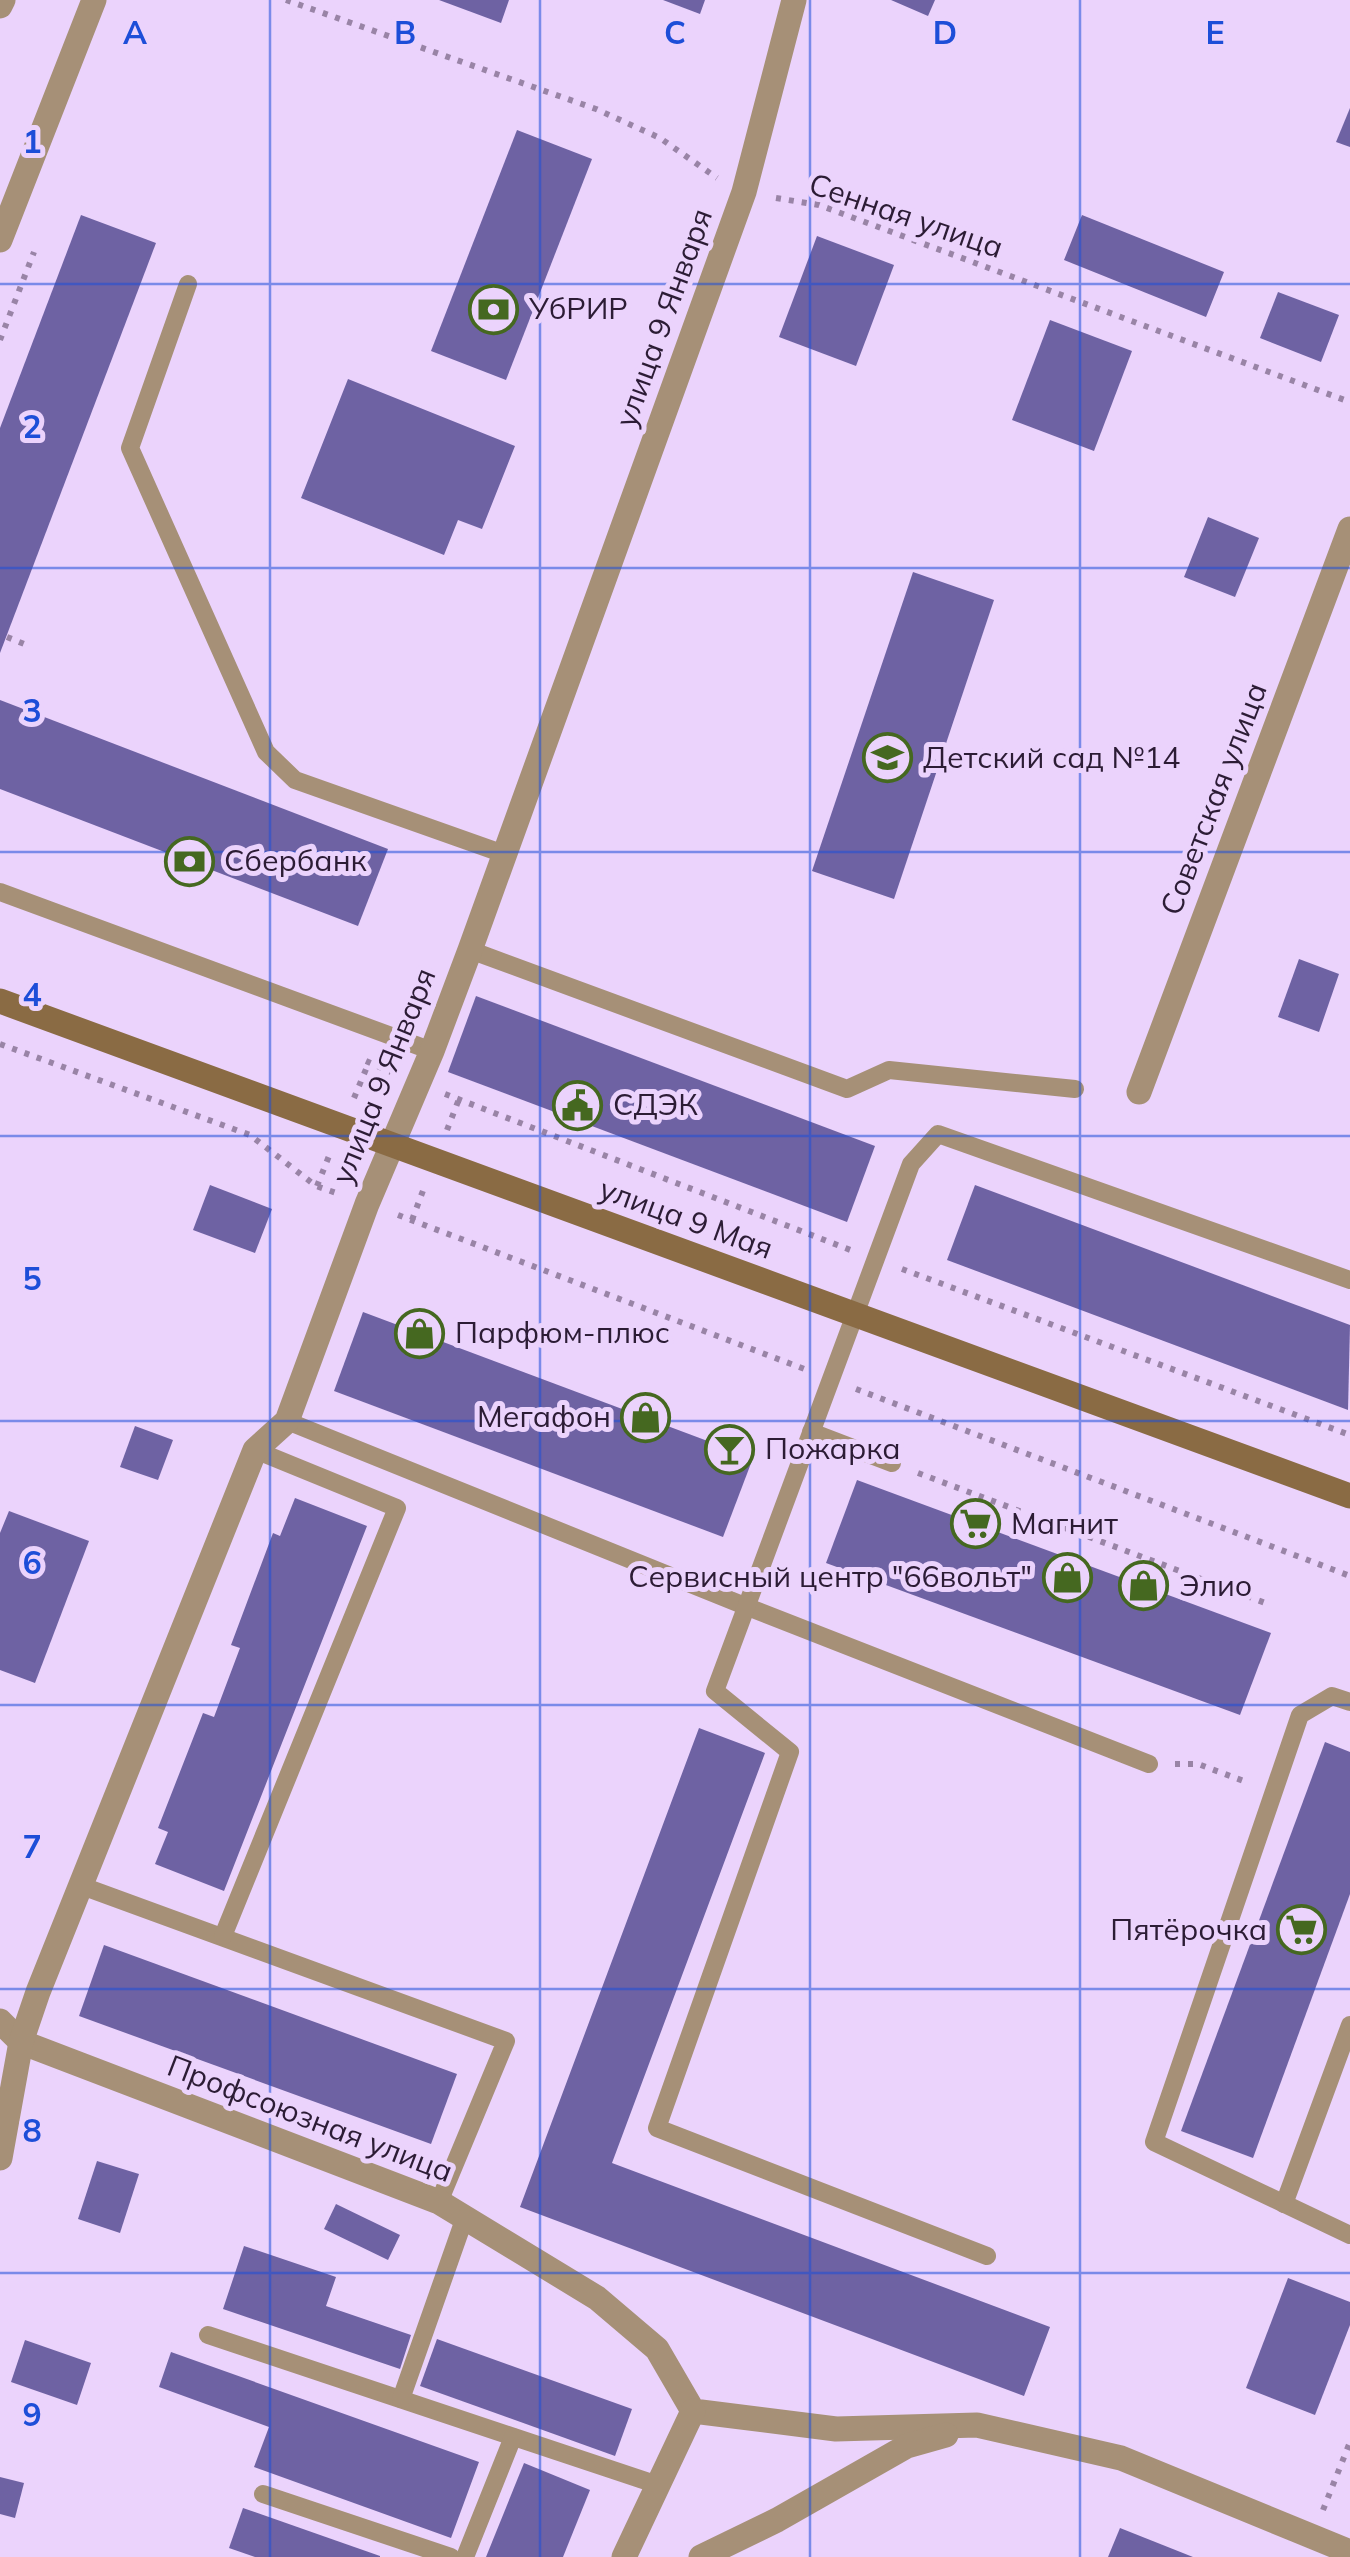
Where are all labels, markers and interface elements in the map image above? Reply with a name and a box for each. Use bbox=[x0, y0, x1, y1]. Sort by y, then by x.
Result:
text: A bbox=[123, 12, 147, 52]
text: B bbox=[394, 12, 416, 52]
text: C bbox=[664, 12, 686, 52]
text: D bbox=[933, 12, 957, 52]
text: E bbox=[1205, 12, 1225, 52]
text: 1 bbox=[22, 121, 42, 161]
street label: Сенная улица bbox=[804, 164, 1008, 266]
street label: улица 9 Января bbox=[606, 203, 720, 432]
bank icon: УбРИР bbox=[468, 283, 520, 335]
place label: УбРИР bbox=[528, 289, 628, 327]
text: 2 bbox=[22, 406, 42, 446]
street label: Советская улица bbox=[1151, 677, 1275, 920]
text: 3 bbox=[22, 690, 42, 730]
school or university icon: Детский сад №14 bbox=[862, 732, 914, 784]
place label: Детский сад №14 bbox=[923, 738, 1180, 776]
bank icon: Сбербанк bbox=[163, 835, 215, 887]
place label: Сбербанк bbox=[224, 841, 368, 879]
street label: улица 9 Января bbox=[322, 962, 444, 1189]
text: 4 bbox=[22, 974, 42, 1014]
public building icon: СДЭК bbox=[552, 1079, 604, 1131]
place label: СДЭК bbox=[613, 1085, 698, 1123]
street label: улица 9 Мая bbox=[595, 1169, 778, 1267]
text: 5 bbox=[22, 1258, 42, 1298]
shop icon: Парфюм-плюс bbox=[394, 1307, 446, 1359]
place label: Парфюм-плюс bbox=[455, 1313, 670, 1351]
shop icon: Мегафон bbox=[620, 1391, 672, 1443]
place label: Мегафон bbox=[477, 1397, 611, 1435]
bar icon: Пожарка bbox=[704, 1423, 756, 1475]
place label: Пожарка bbox=[765, 1429, 901, 1467]
supermarket icon: Магнит bbox=[950, 1498, 1002, 1550]
place label: Магнит bbox=[1011, 1504, 1118, 1542]
text: 6 bbox=[22, 1542, 42, 1582]
shop icon: Сервисный центр "66вольт" bbox=[1041, 1551, 1093, 1603]
place label: Сервисный центр "66вольт" bbox=[628, 1557, 1032, 1595]
shop icon: Элио bbox=[1118, 1560, 1170, 1612]
place label: Элио bbox=[1179, 1566, 1252, 1604]
text: 7 bbox=[22, 1826, 42, 1866]
supermarket icon: Пятёрочка bbox=[1276, 1904, 1328, 1956]
place label: Пятёрочка bbox=[1110, 1910, 1267, 1948]
street label: Профсоюзная улица bbox=[162, 2046, 458, 2190]
text: 8 bbox=[22, 2110, 42, 2150]
text: 9 bbox=[22, 2394, 42, 2434]

